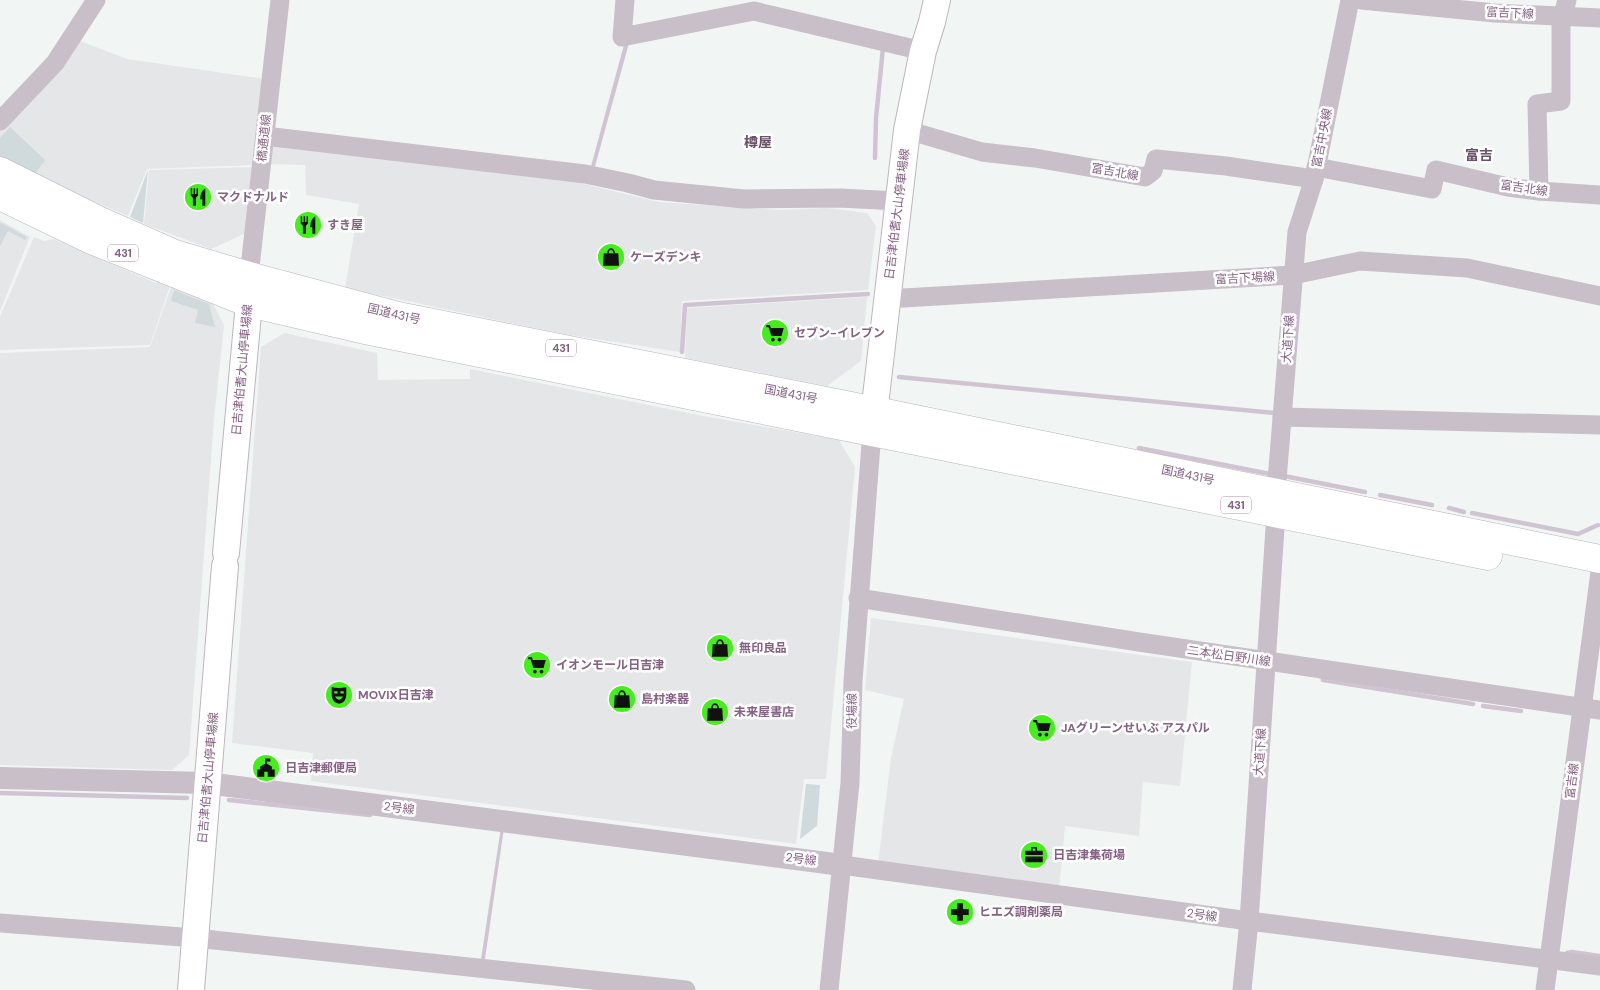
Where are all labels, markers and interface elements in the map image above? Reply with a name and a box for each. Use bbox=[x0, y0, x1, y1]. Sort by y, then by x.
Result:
street label: 富吉下線 bbox=[1486, 4, 1534, 22]
street label: 富吉中央線 bbox=[1308, 107, 1336, 169]
street label: 橋通道線 bbox=[254, 113, 274, 163]
district label: 樽屋 bbox=[744, 133, 772, 151]
district label: 富吉 bbox=[1465, 146, 1493, 164]
street label: 日吉津伯耆大山停車場線 bbox=[881, 148, 913, 280]
street label: 富吉北線 bbox=[1090, 160, 1140, 184]
street label: 富吉北線 bbox=[1499, 177, 1549, 199]
restaurant icon: マクドナルド bbox=[183, 182, 213, 212]
place label: マクドナルド bbox=[217, 189, 289, 205]
restaurant icon: すき屋 bbox=[293, 210, 323, 240]
place label: すき屋 bbox=[327, 217, 363, 233]
shop icon: ケーズデンキ bbox=[596, 242, 626, 272]
road number: 431 bbox=[108, 244, 138, 262]
place label: ケーズデンキ bbox=[630, 249, 701, 265]
street label: 富吉下場線 bbox=[1215, 268, 1275, 288]
street label: 国道431号 bbox=[366, 300, 422, 328]
street label: 日吉津伯耆大山停車場線 bbox=[228, 304, 256, 436]
street label: 大道下線 bbox=[1278, 314, 1298, 364]
supermarket icon: セブン-イレブン bbox=[760, 318, 790, 348]
place label: セブン-イレブン bbox=[794, 325, 885, 341]
road number: 431 bbox=[546, 339, 576, 356]
street label: 国道431号 bbox=[763, 381, 819, 407]
street label: 国道431号 bbox=[1160, 462, 1216, 488]
road number: 431 bbox=[1221, 496, 1251, 514]
shop icon: 無印良品 bbox=[705, 633, 735, 663]
place label: 無印良品 bbox=[739, 640, 787, 656]
street label: 二本松日野川線 bbox=[1186, 642, 1272, 670]
supermarket icon: イオンモール日吉津 bbox=[522, 650, 552, 680]
place label: イオンモール日吉津 bbox=[556, 657, 664, 673]
theatre icon: MOVIX日吉津 bbox=[324, 680, 354, 710]
shop icon: 島村楽器 bbox=[607, 684, 637, 714]
place label: MOVIX日吉津 bbox=[358, 687, 434, 703]
place label: 島村楽器 bbox=[641, 691, 690, 707]
street label: 役場線 bbox=[844, 693, 860, 729]
shop icon: 未来屋書店 bbox=[700, 697, 730, 727]
place label: 未来屋書店 bbox=[734, 704, 794, 720]
street label: 日吉津伯耆大山停車場線 bbox=[194, 712, 222, 844]
supermarket icon: JAグリーンせいぶ アスパル bbox=[1027, 713, 1057, 743]
place label: JAグリーンせいぶ アスパル bbox=[1061, 720, 1210, 736]
street label: 大道下線 bbox=[1250, 727, 1270, 777]
public building icon: 日吉津郵便局 bbox=[251, 753, 281, 783]
place label: 日吉津郵便局 bbox=[285, 760, 357, 776]
street label: 富吉線 bbox=[1562, 762, 1582, 800]
street label: 2号線 bbox=[383, 798, 415, 818]
office icon: 日吉津集荷場 bbox=[1019, 840, 1049, 870]
place label: 日吉津集荷場 bbox=[1053, 847, 1125, 863]
street label: 2号線 bbox=[785, 849, 817, 869]
pharmacy icon: ヒエズ調剤薬局 bbox=[945, 897, 975, 927]
place label: ヒエズ調剤薬局 bbox=[979, 904, 1063, 920]
street label: 2号線 bbox=[1186, 905, 1218, 925]

